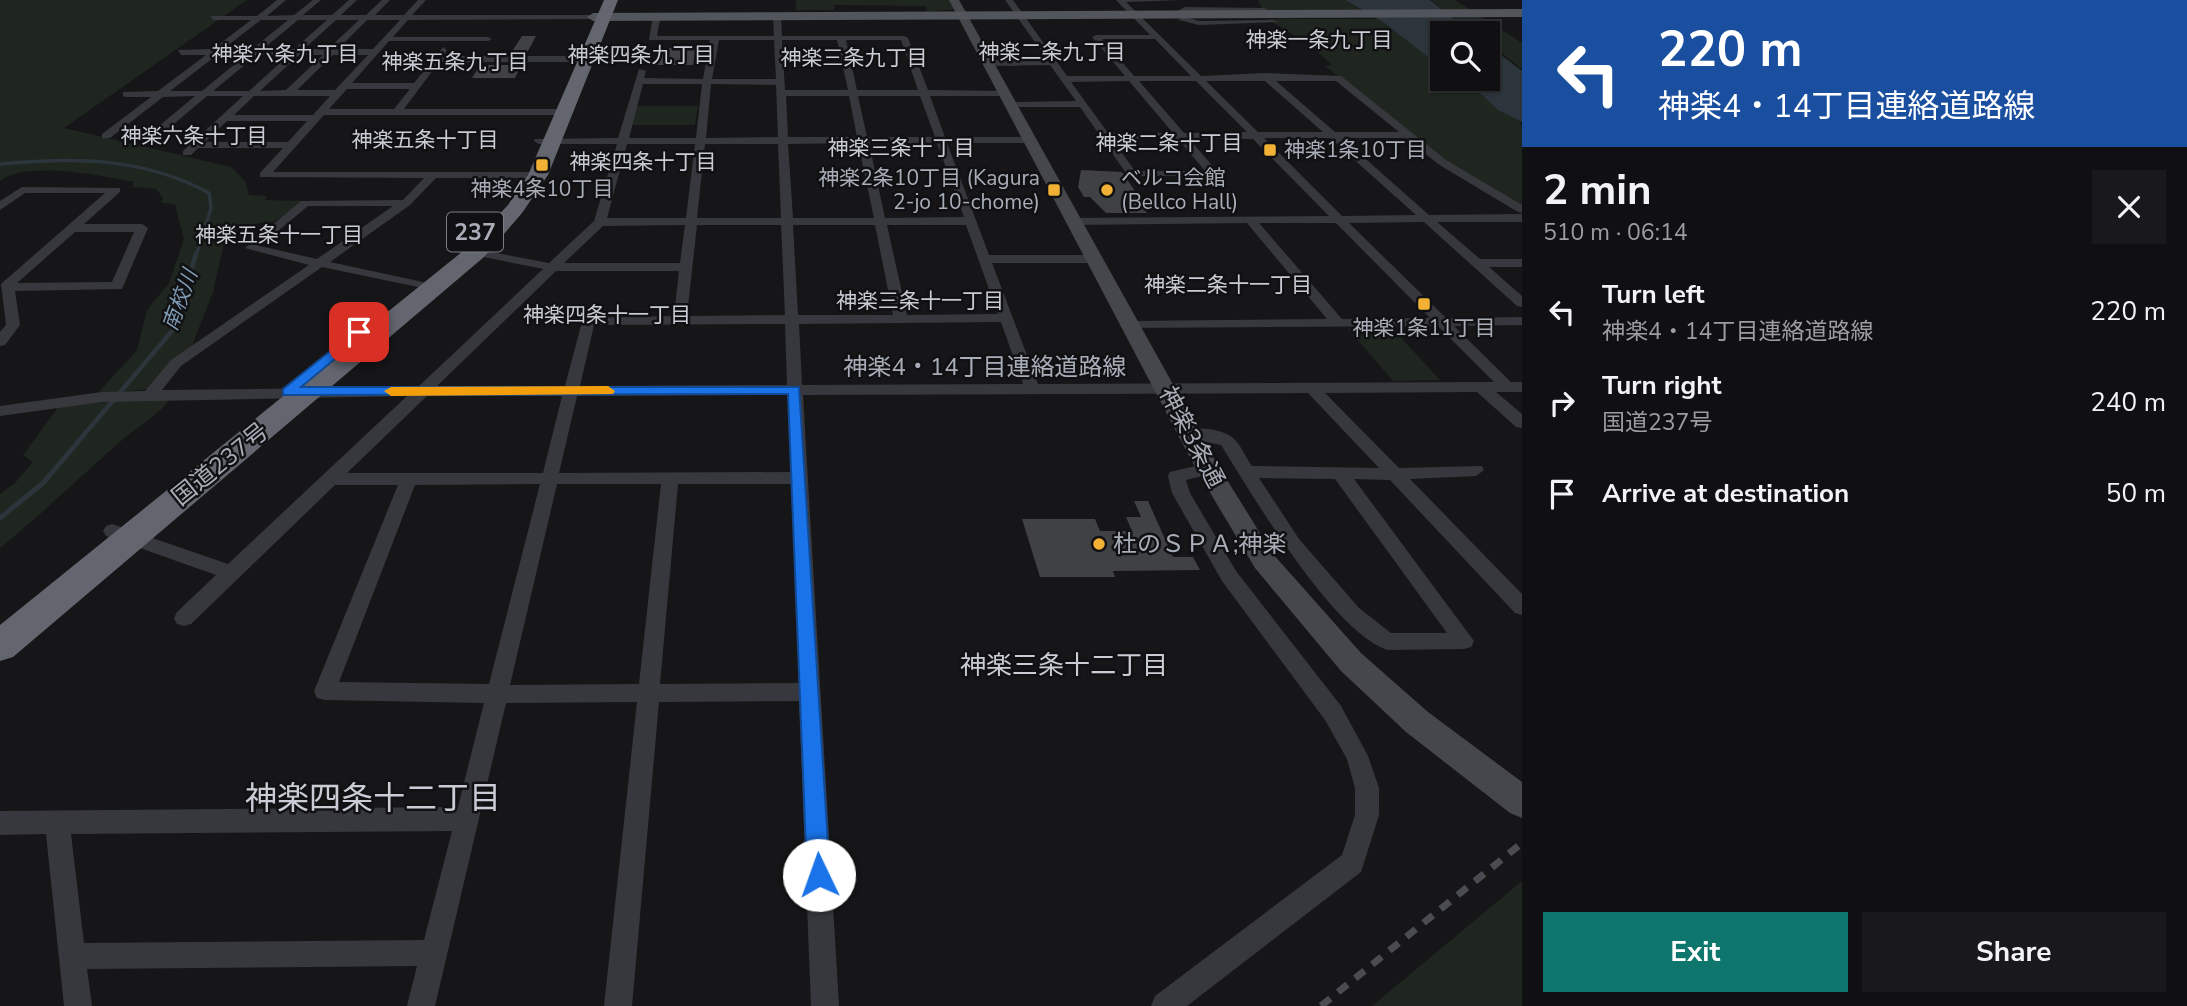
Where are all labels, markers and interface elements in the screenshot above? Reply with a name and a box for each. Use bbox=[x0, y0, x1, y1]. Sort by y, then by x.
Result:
text: 220 m bbox=[1658, 16, 1802, 83]
map controls bbox=[1430, 21, 1500, 91]
button: search bbox=[1430, 21, 1500, 91]
district label: 神楽一条九丁目 bbox=[1246, 26, 1393, 54]
icon: left bbox=[1543, 28, 1634, 119]
district label: 神楽二条九丁目 bbox=[979, 38, 1126, 66]
district label: 神楽六条九丁目 bbox=[212, 40, 359, 68]
district label: 神楽四条九丁目 bbox=[568, 41, 715, 69]
district label: 神楽三条九丁目 bbox=[781, 44, 928, 72]
district label: 神楽五条九丁目 bbox=[382, 48, 529, 76]
text: 神楽4・14丁目連絡道路線 bbox=[1658, 85, 2036, 128]
district label: 神楽六条十丁目 bbox=[121, 122, 268, 150]
district label: 神楽五条十丁目 bbox=[352, 126, 499, 154]
district label: 神楽二条十丁目 bbox=[1096, 129, 1243, 157]
district label: 神楽三条十丁目 bbox=[828, 134, 975, 162]
place label: 神楽1条10丁目 bbox=[1284, 136, 1427, 164]
marker: 神楽1条10丁目 bbox=[1262, 142, 1278, 158]
district label: 神楽四条十丁目 bbox=[570, 148, 717, 176]
marker: 神楽4条10丁目 bbox=[534, 157, 550, 173]
text: 2 min bbox=[1543, 162, 1652, 219]
place label: 神楽2条10丁目 (Kagura 2-jo 10-chome) bbox=[818, 164, 1040, 216]
place label: ベルコ会館 (Bellco Hall) bbox=[1121, 164, 1238, 216]
button: close bbox=[2092, 170, 2166, 244]
place label: 神楽4条10丁目 bbox=[471, 175, 613, 203]
marker: 神楽2条10丁目 (Kagura 2-jo 10-chome) bbox=[1046, 182, 1062, 198]
marker: ベルコ会館 (Bellco Hall) bbox=[1099, 182, 1115, 198]
road number: 237 bbox=[447, 213, 503, 252]
text: 510 m · 06:14 bbox=[1543, 217, 1688, 248]
district label: 神楽五条十一丁目 bbox=[195, 221, 363, 249]
water label: 南校川 bbox=[156, 264, 205, 334]
district label: 神楽二条十一丁目 bbox=[1144, 271, 1312, 299]
text: Turn left bbox=[1602, 277, 1705, 312]
district label: 神楽三条十一丁目 bbox=[836, 287, 1004, 315]
icon: left bbox=[1543, 293, 1581, 331]
text: 220 m bbox=[2090, 294, 2166, 329]
marker: 神楽1条11丁目 bbox=[1416, 296, 1432, 312]
district label: 神楽四条十一丁目 bbox=[523, 301, 691, 329]
pin bbox=[329, 302, 389, 362]
icon: arrive bbox=[340, 313, 378, 351]
place label: 神楽1条11丁目 bbox=[1353, 314, 1495, 342]
text: 神楽4・14丁目連絡道路線 bbox=[1602, 316, 1873, 347]
street label: 神楽4・14丁目連絡道路線 bbox=[843, 351, 1127, 383]
text: Turn right bbox=[1602, 368, 1721, 403]
street label: 神楽3条通 bbox=[1152, 381, 1232, 493]
icon: right bbox=[1543, 384, 1581, 422]
text: 240 m bbox=[2090, 385, 2166, 420]
text: 国道237号 bbox=[1602, 407, 1712, 438]
street label: 国道237号 bbox=[165, 415, 275, 513]
icon: arrive bbox=[1543, 475, 1581, 513]
text: Arrive at destination bbox=[1602, 476, 1849, 511]
text: 50 m bbox=[2106, 476, 2166, 511]
place label: 杜のＳＰＡ;神楽 bbox=[1113, 528, 1286, 560]
marker: 杜のＳＰＡ;神楽 bbox=[1091, 536, 1107, 552]
district label: 神楽三条十二丁目 bbox=[960, 648, 1168, 683]
district label: 神楽四条十二丁目 bbox=[245, 777, 501, 820]
position arrow bbox=[782, 838, 856, 912]
button: Exit bbox=[1543, 912, 1848, 992]
button: Share bbox=[1862, 912, 2166, 992]

